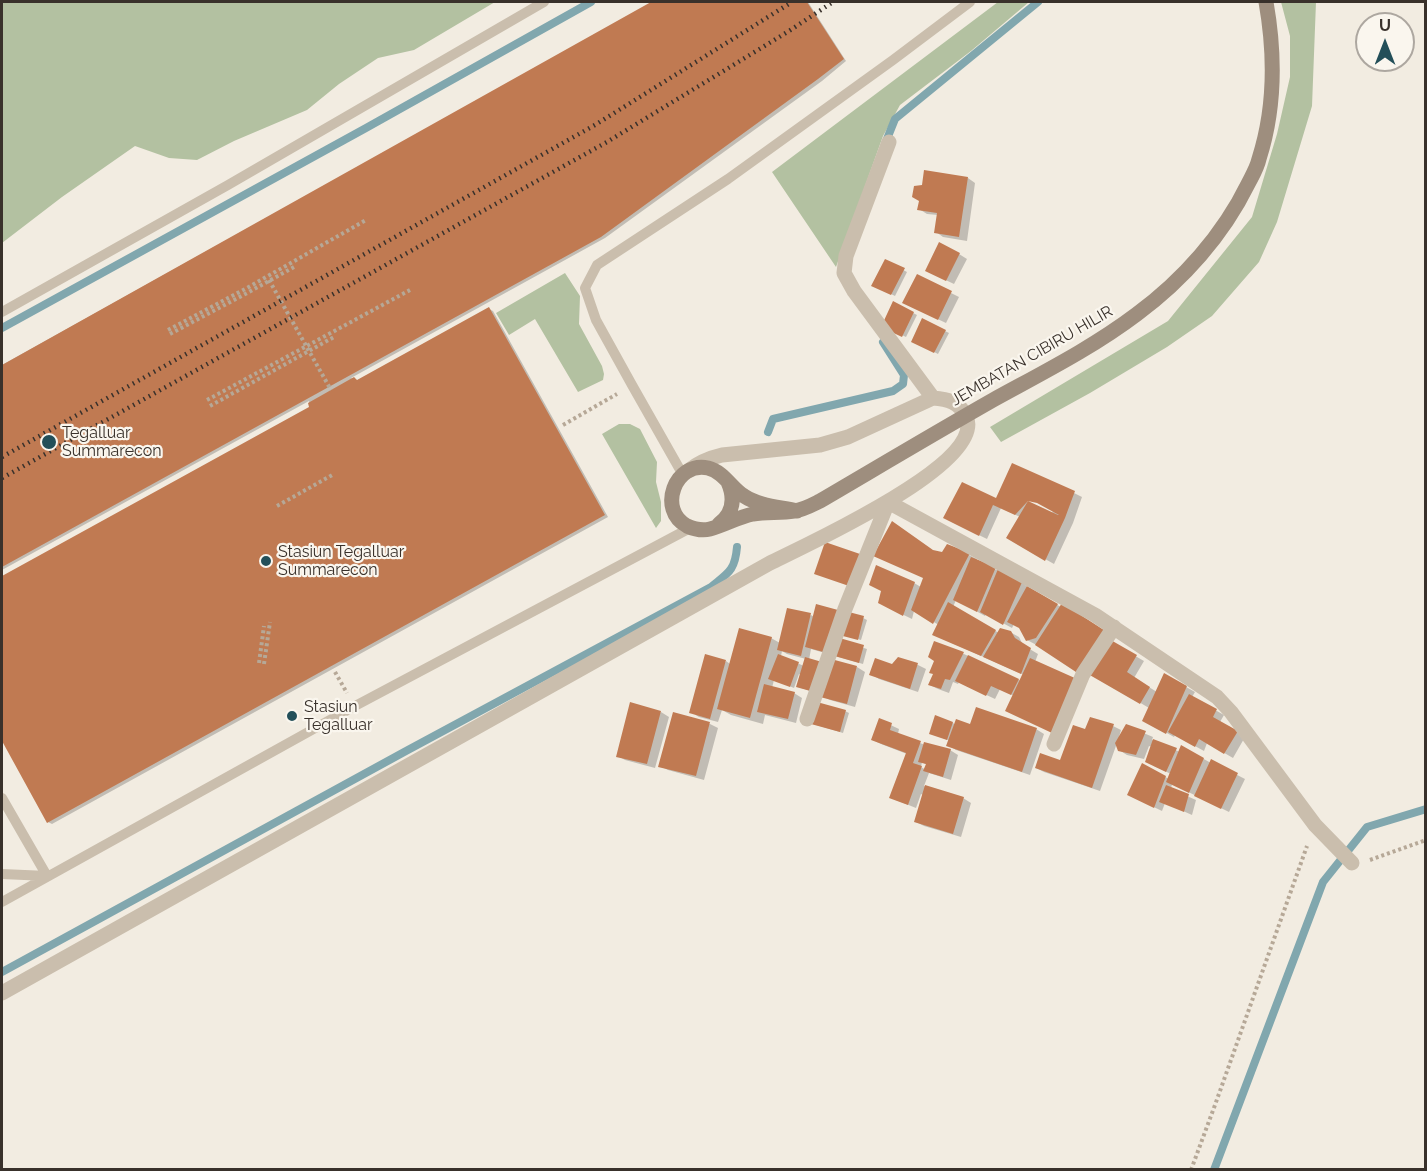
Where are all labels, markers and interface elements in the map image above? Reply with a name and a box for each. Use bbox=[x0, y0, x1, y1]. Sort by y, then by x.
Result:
north arrow bbox=[1355, 12, 1415, 72]
text: U bbox=[1379, 16, 1391, 35]
street label: JEMBATAN CIBIRU HILIR bbox=[948, 302, 1116, 410]
place label: Tegalluar Summarecon bbox=[62, 423, 162, 461]
marker: Tegalluar Summarecon bbox=[40, 433, 58, 451]
place label: Stasiun Tegalluar Summarecon bbox=[278, 542, 404, 580]
marker: Stasiun Tegalluar Summarecon bbox=[259, 554, 273, 568]
place label: Stasiun Tegalluar bbox=[304, 697, 373, 735]
marker: Stasiun Tegalluar bbox=[285, 709, 299, 723]

